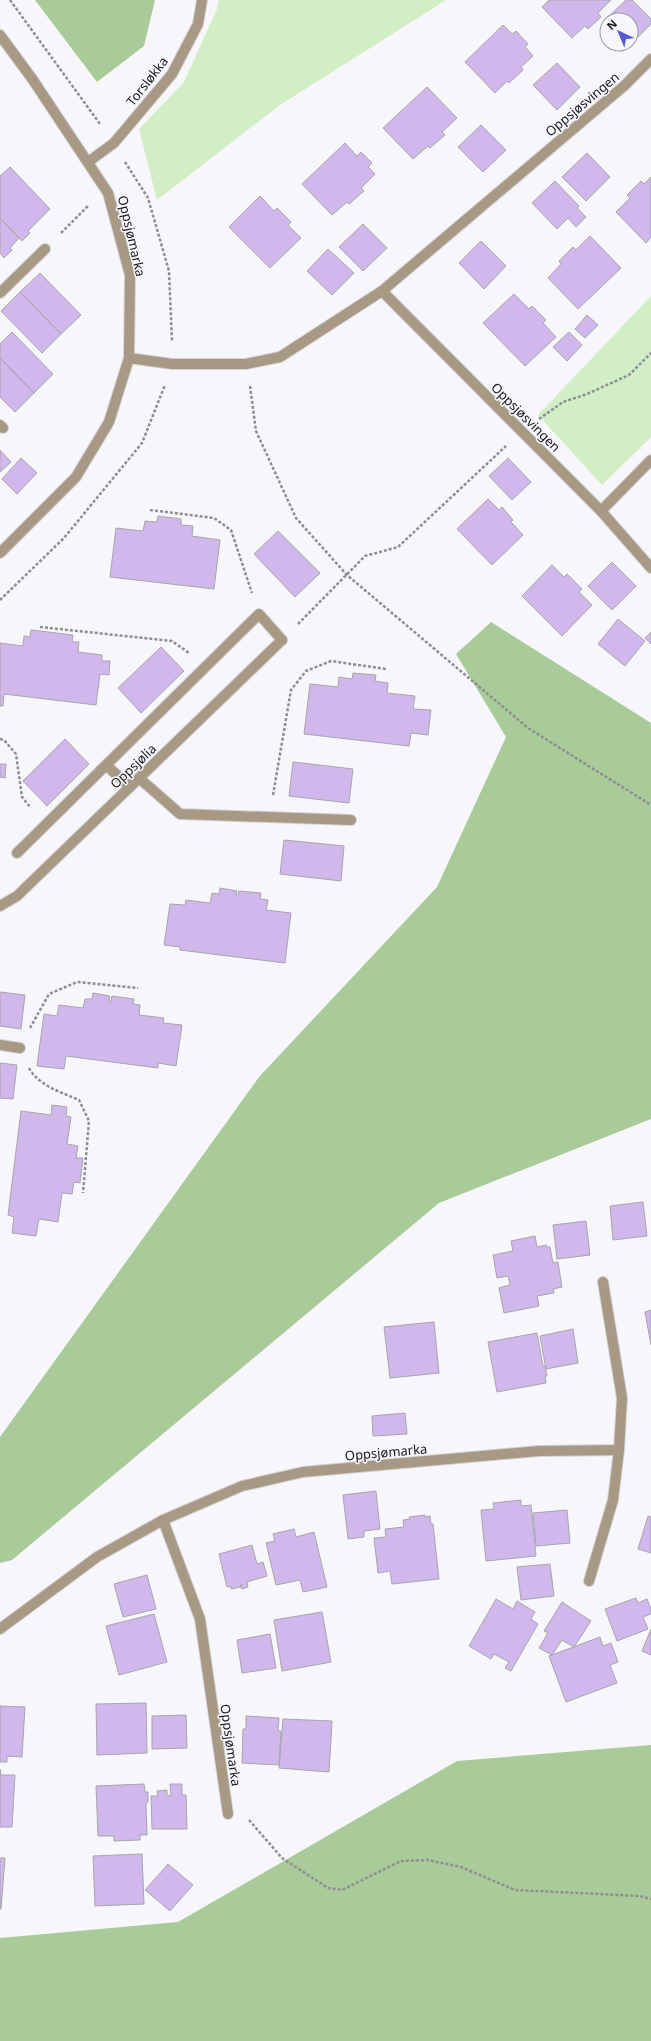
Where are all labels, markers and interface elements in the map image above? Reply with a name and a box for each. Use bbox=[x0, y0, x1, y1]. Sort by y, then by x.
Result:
north arrow bbox=[599, 12, 639, 52]
text: N bbox=[603, 16, 620, 33]
street label: Torsløkka bbox=[122, 53, 172, 109]
street label: Oppsjøsvingen bbox=[541, 68, 623, 140]
street label: Oppsjømarka bbox=[114, 194, 150, 278]
street label: Oppsjøsvingen bbox=[487, 378, 565, 456]
street label: Oppsjølia bbox=[106, 740, 160, 792]
street label: Oppsjømarka bbox=[344, 1439, 428, 1465]
street label: Oppsjømarka bbox=[216, 1703, 246, 1787]

